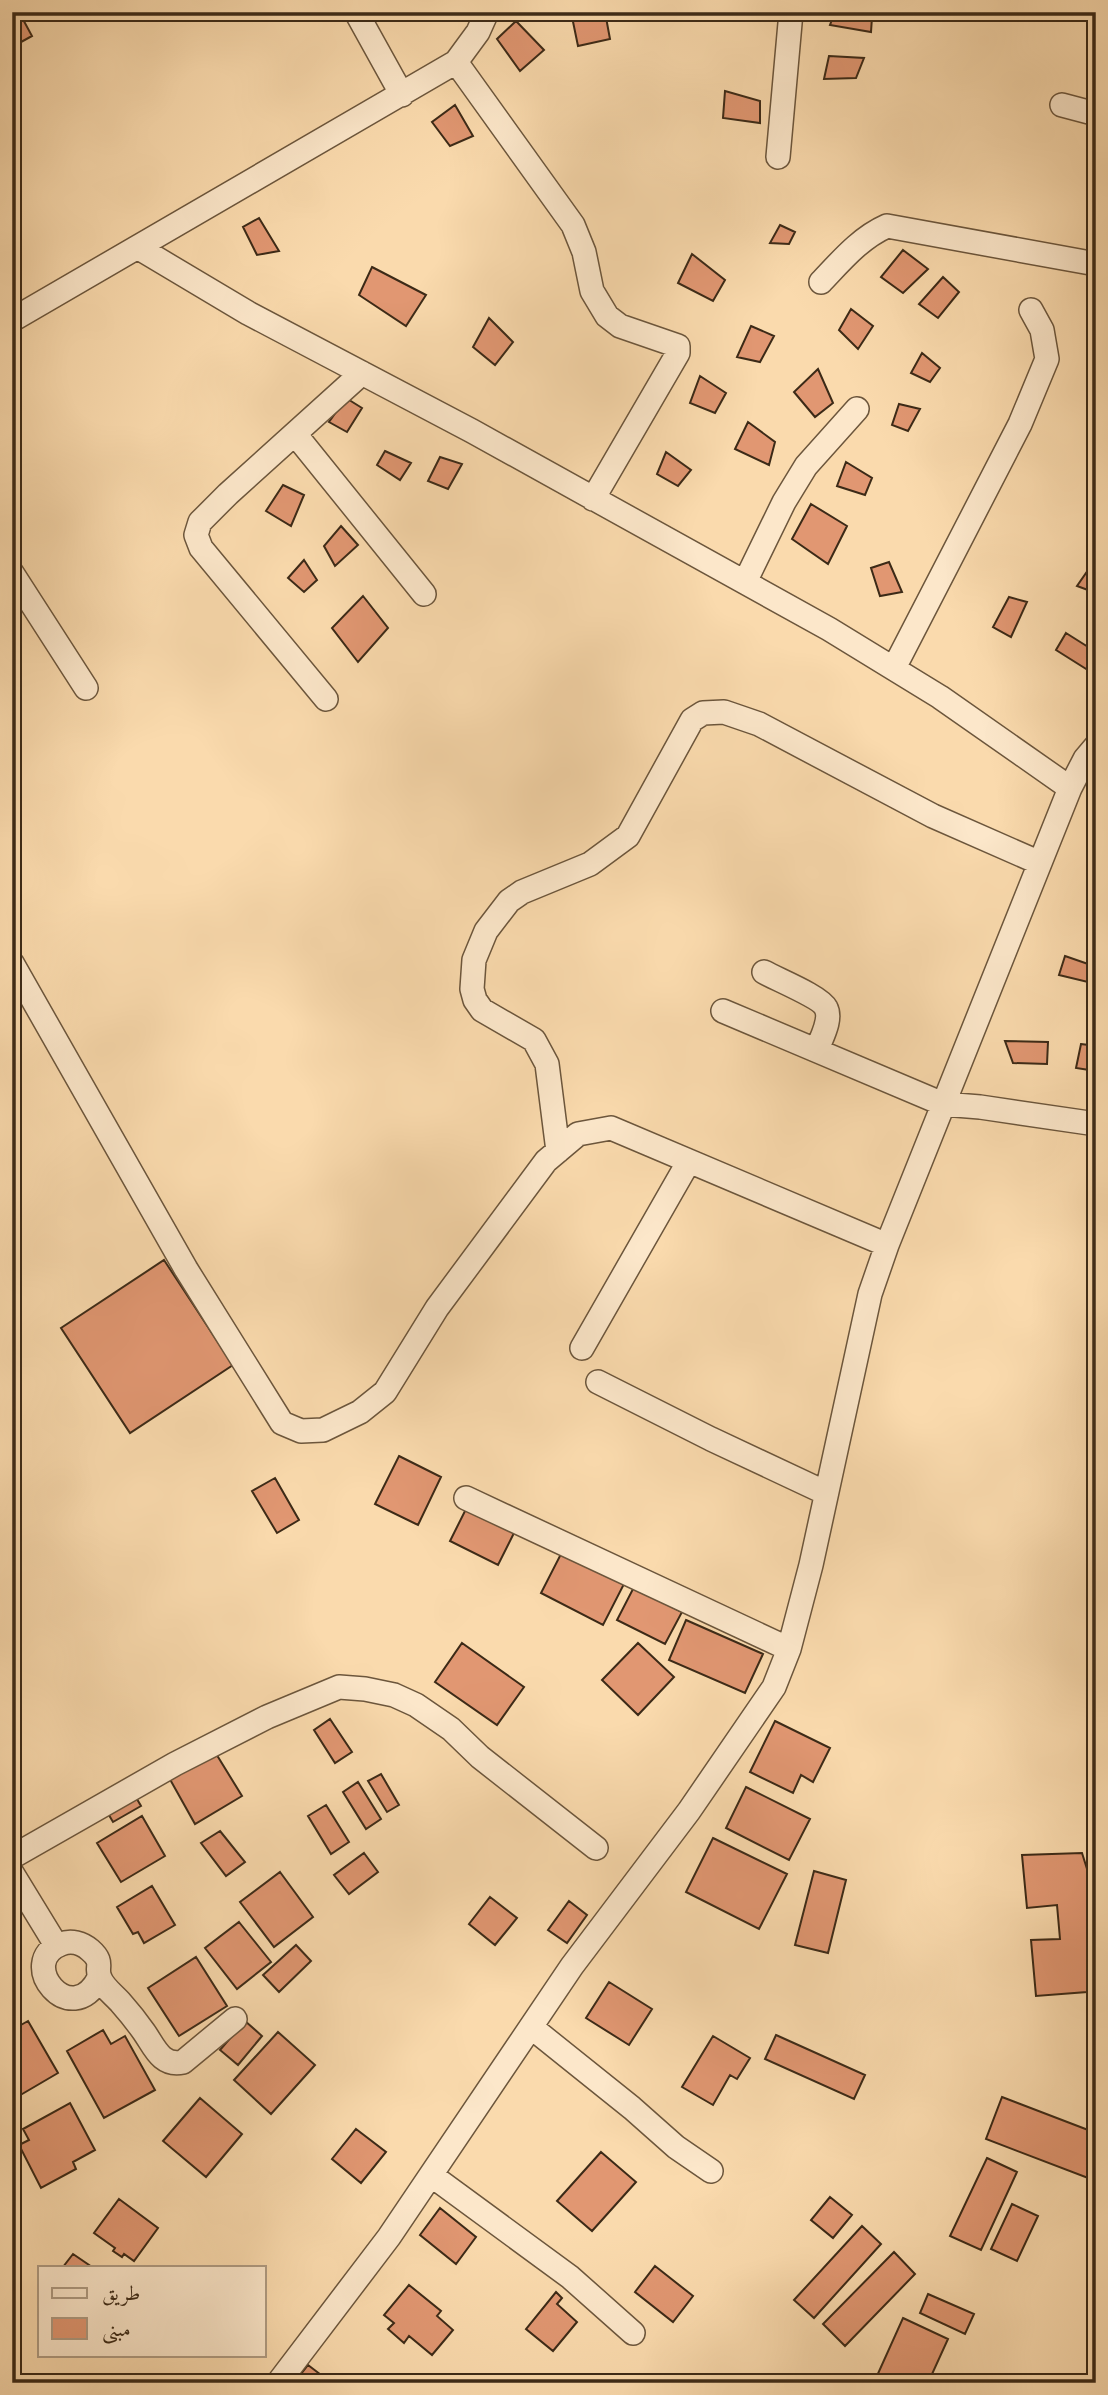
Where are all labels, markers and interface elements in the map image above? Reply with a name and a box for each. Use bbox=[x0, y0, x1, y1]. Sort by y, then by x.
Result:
legend bbox=[38, 2266, 266, 2356]
text: طريق bbox=[102, 2277, 140, 2308]
text: مبنى bbox=[102, 2313, 131, 2344]

